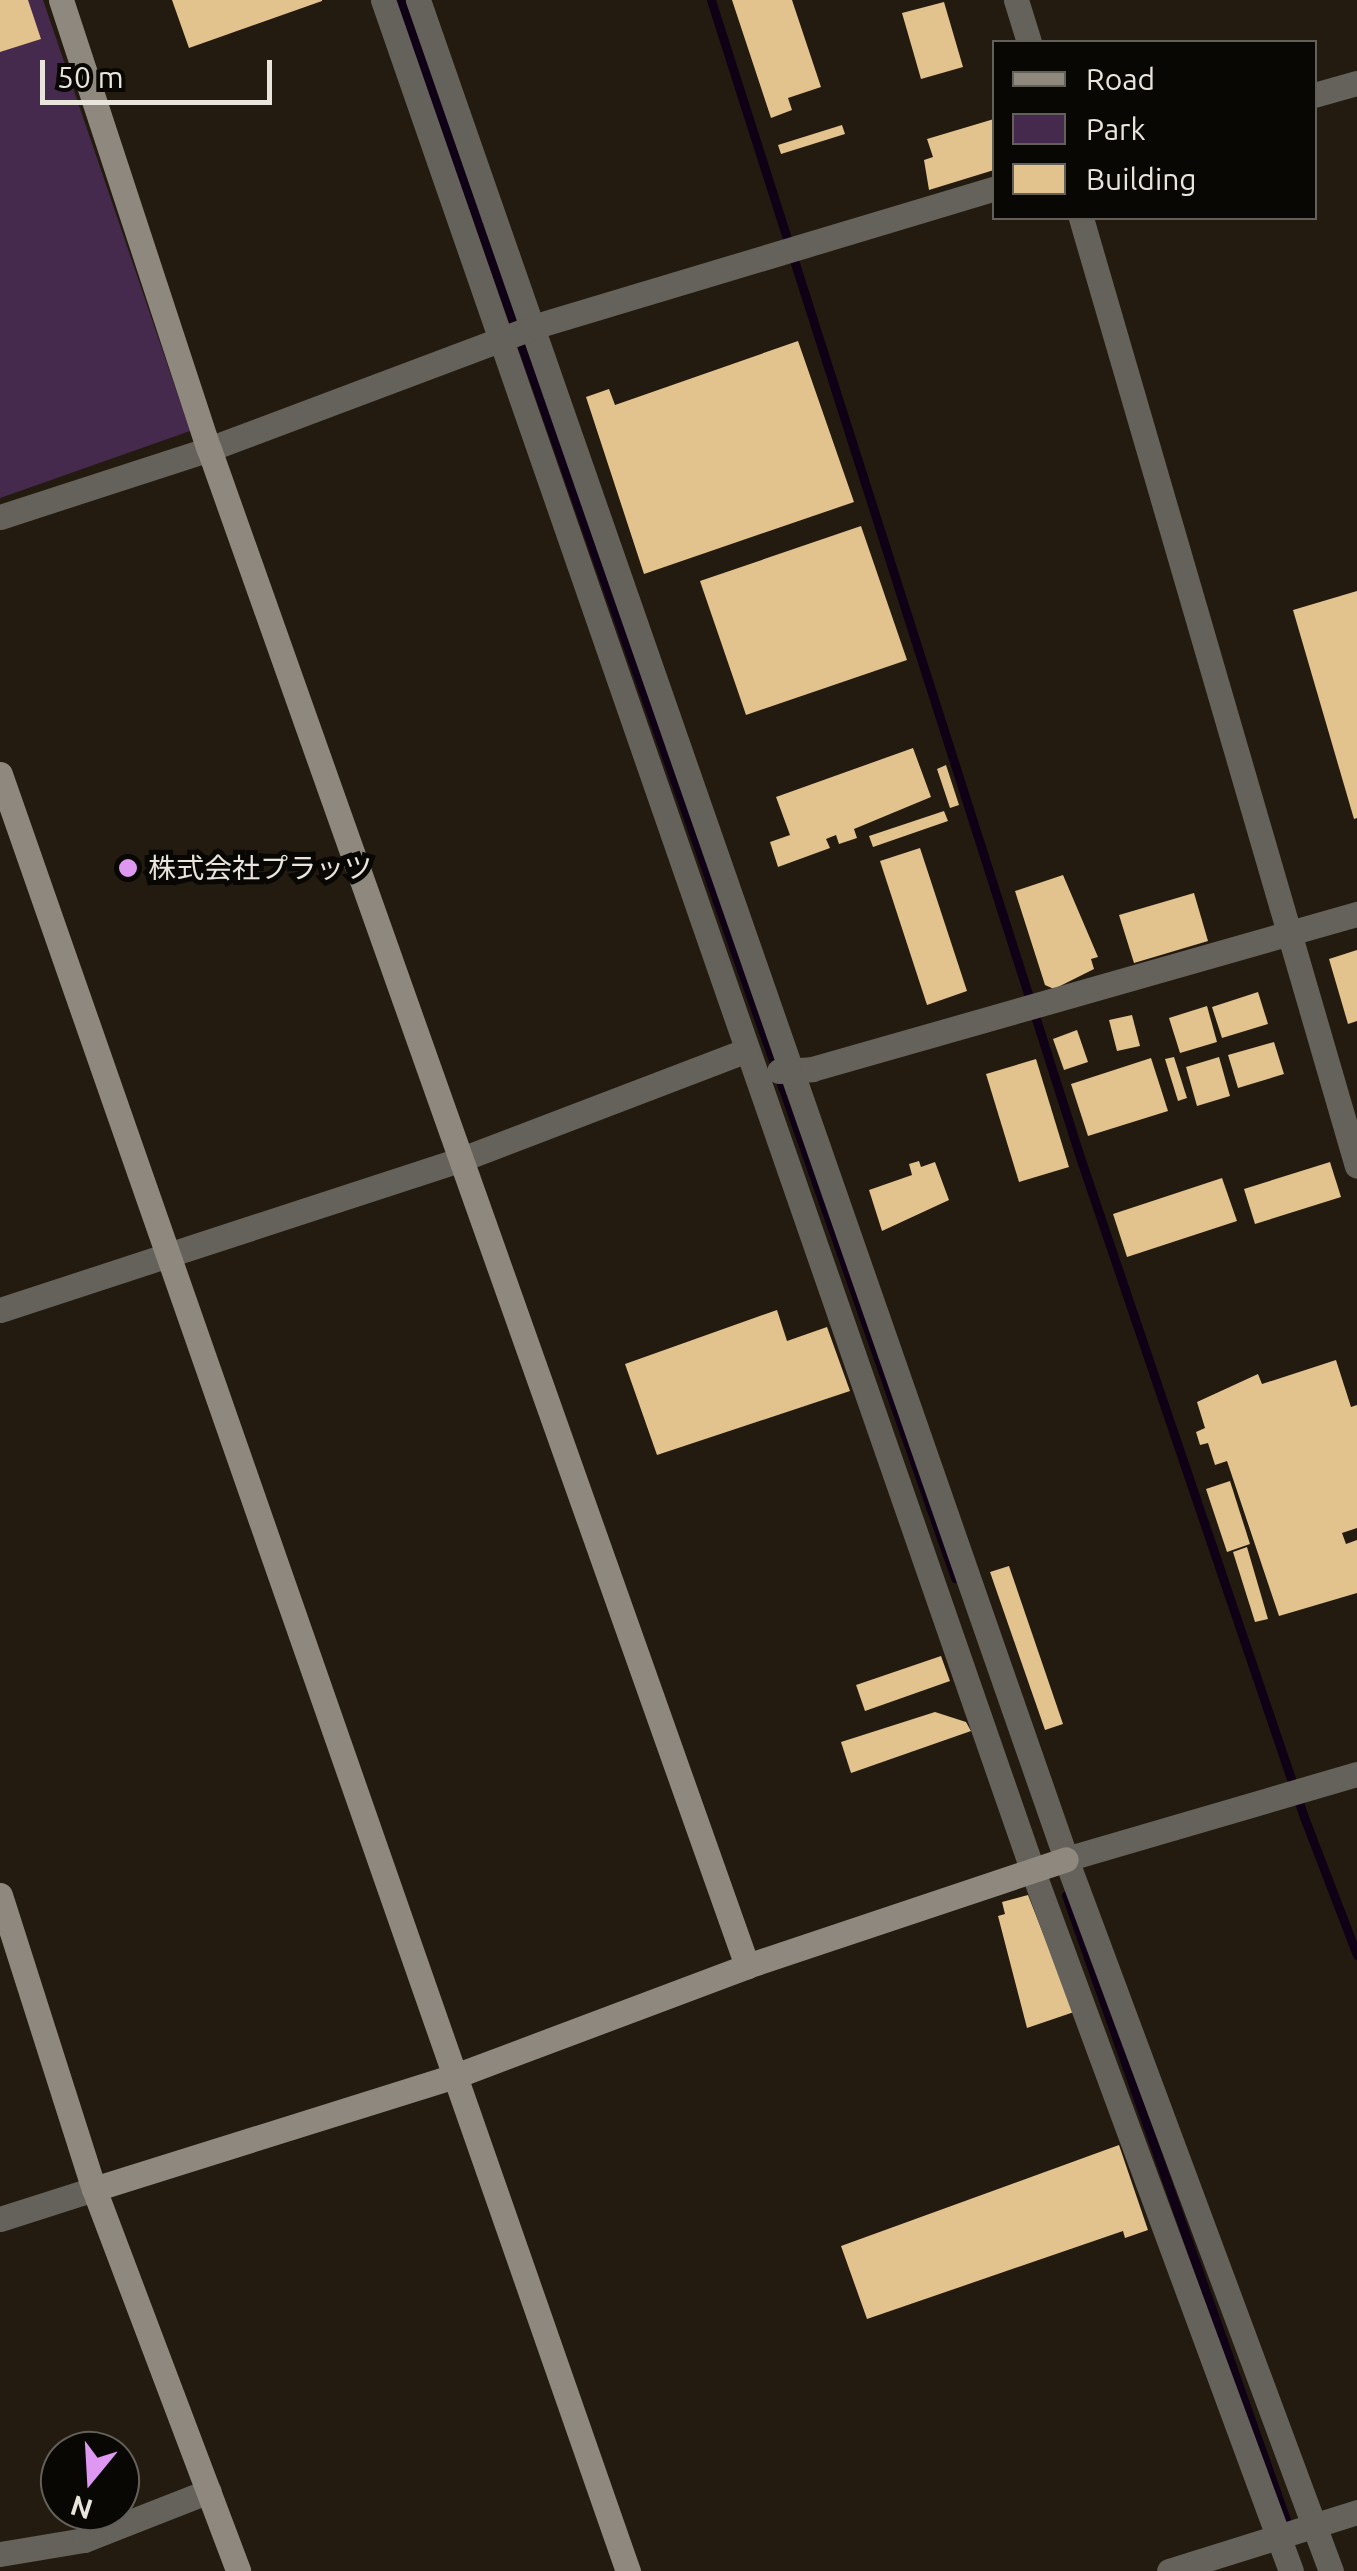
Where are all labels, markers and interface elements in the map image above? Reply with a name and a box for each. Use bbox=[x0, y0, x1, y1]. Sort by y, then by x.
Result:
scale bar bbox=[45, 40, 278, 102]
legend bbox=[992, 40, 1317, 220]
text: 50 m bbox=[57, 60, 124, 94]
text: Road bbox=[1086, 62, 1155, 96]
text: Park bbox=[1086, 112, 1146, 146]
text: Building bbox=[1086, 162, 1197, 196]
place label: 株式会社プラッツ bbox=[148, 851, 372, 885]
marker: 株式会社プラッツ bbox=[117, 857, 139, 879]
north arrow bbox=[40, 2431, 140, 2531]
text: N bbox=[66, 2490, 96, 2526]

